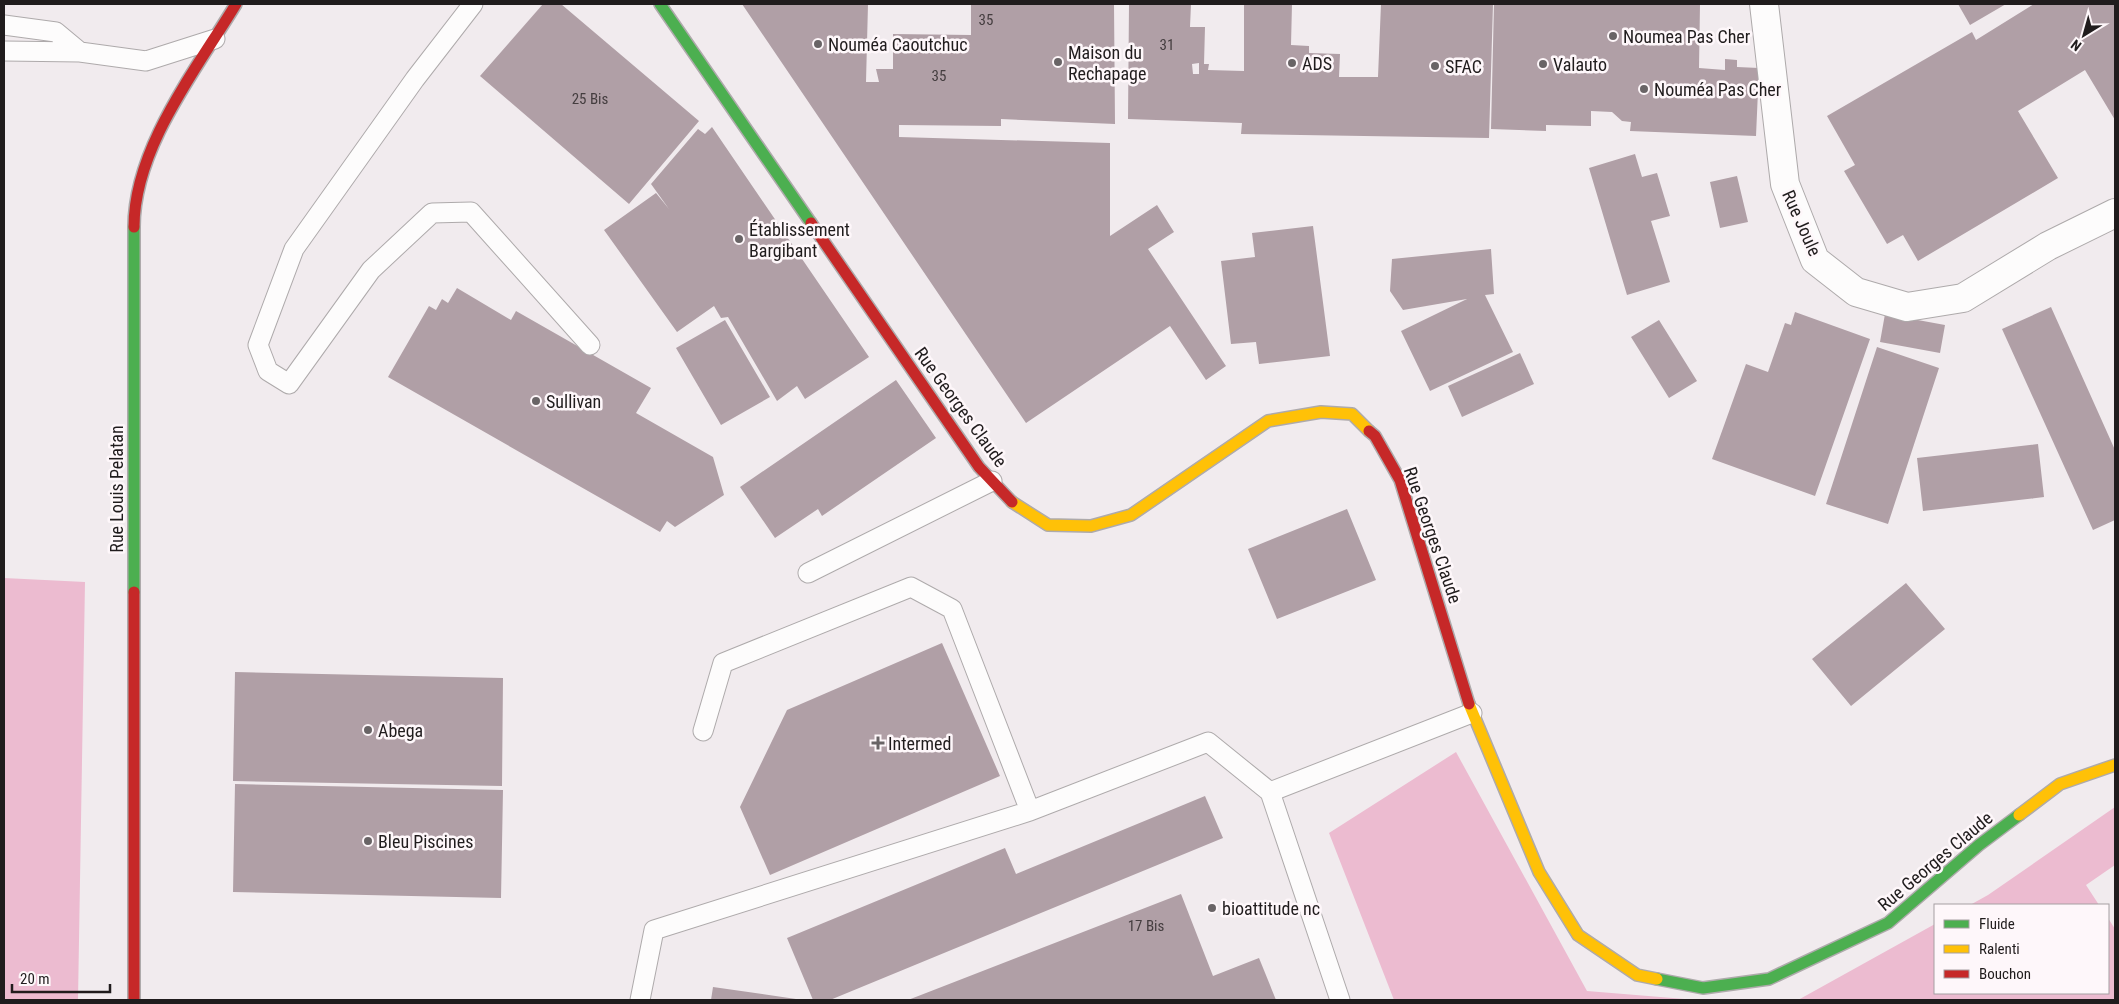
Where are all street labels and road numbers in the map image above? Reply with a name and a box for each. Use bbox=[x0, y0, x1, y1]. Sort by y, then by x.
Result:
street label: Rue Joule bbox=[1778, 187, 1826, 259]
street label: Rue Georges Claude bbox=[910, 343, 1012, 471]
street label: Rue Louis Pelatan bbox=[106, 425, 127, 553]
street label: Rue Georges Claude bbox=[1400, 464, 1466, 606]
street label: Rue Georges Claude bbox=[1874, 807, 1996, 915]

